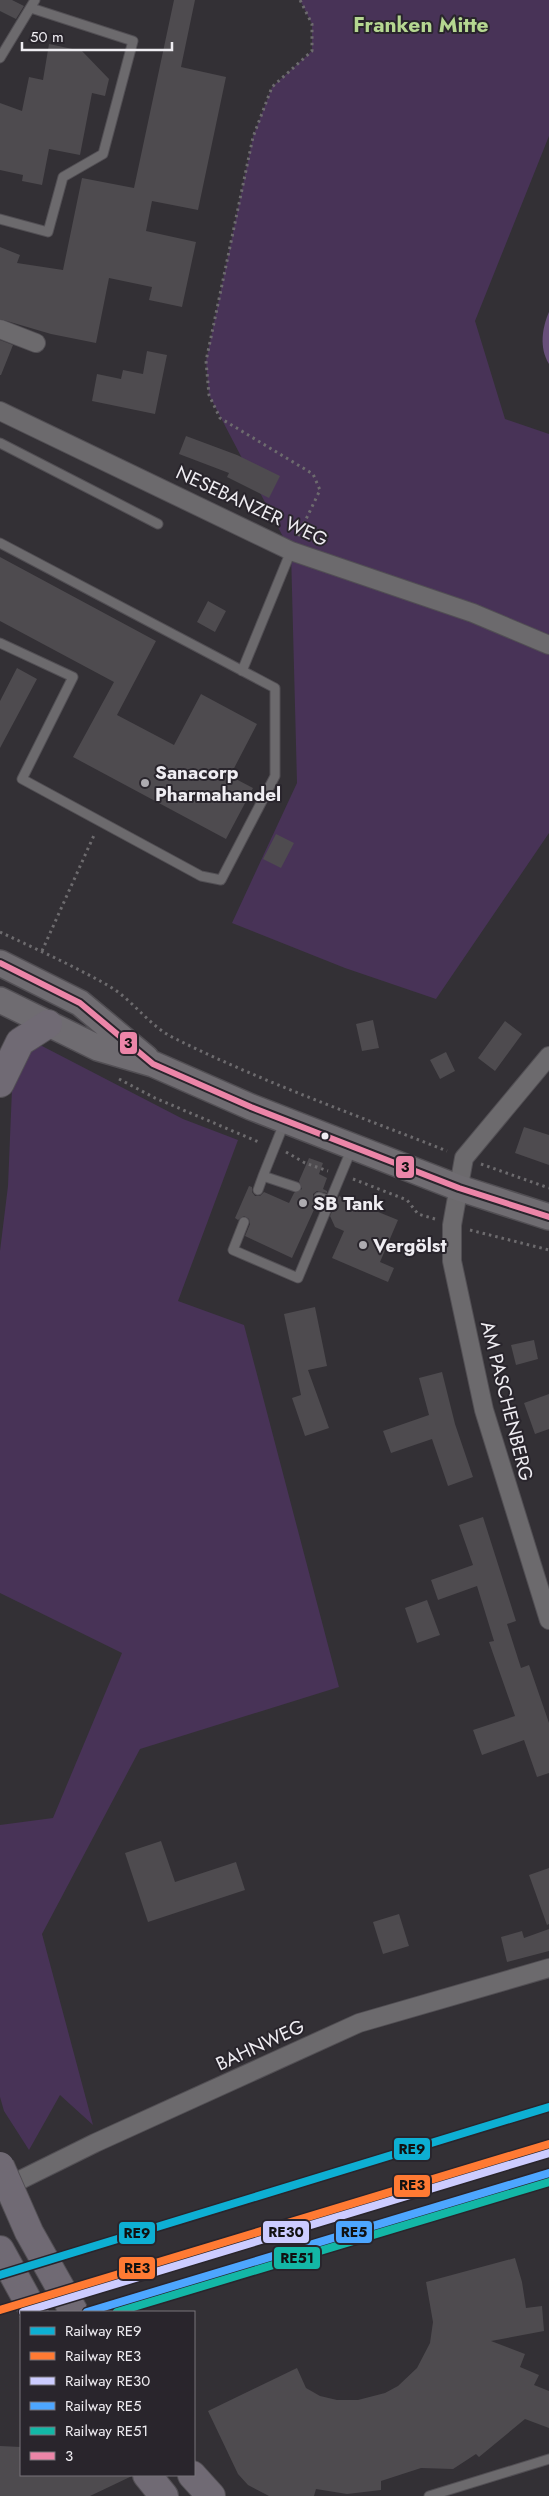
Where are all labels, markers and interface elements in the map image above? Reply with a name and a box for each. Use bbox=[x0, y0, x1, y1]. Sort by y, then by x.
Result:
district label: Franken Mitte bbox=[353, 10, 489, 40]
scale bar bbox=[22, 20, 172, 52]
text: 50 m bbox=[30, 26, 64, 48]
street label: NESEBANZER WEG bbox=[172, 459, 332, 553]
place label: Sanacorp Pharmahandel bbox=[155, 759, 281, 808]
marker: Sanacorp Pharmahandel bbox=[139, 777, 151, 789]
line badge: 3 bbox=[119, 1031, 138, 1055]
text: 3 bbox=[124, 1033, 133, 1053]
unlabelled marker bbox=[320, 1131, 330, 1141]
line badge: 3 bbox=[395, 1155, 415, 1179]
text: 3 bbox=[401, 1157, 410, 1177]
place label: SB Tank bbox=[313, 1190, 384, 1217]
marker: SB Tank bbox=[297, 1197, 309, 1209]
place label: Vergölst bbox=[372, 1232, 447, 1259]
marker: Vergölst bbox=[357, 1239, 369, 1251]
street label: AM PASCHENBERG bbox=[474, 1318, 540, 1484]
street label: BAHNWEG bbox=[211, 2013, 309, 2077]
line badge: RE9 bbox=[393, 2137, 431, 2161]
text: RE9 bbox=[399, 2139, 425, 2159]
line badge: RE3 bbox=[393, 2174, 431, 2198]
text: RE3 bbox=[399, 2175, 425, 2195]
line badge: RE30 bbox=[262, 2220, 310, 2244]
line badge: RE5 bbox=[335, 2220, 373, 2244]
line badge: RE9 bbox=[118, 2221, 156, 2245]
text: RE30 bbox=[268, 2222, 304, 2242]
text: RE5 bbox=[341, 2222, 367, 2242]
text: RE9 bbox=[124, 2223, 150, 2243]
line badge: RE51 bbox=[273, 2246, 321, 2270]
text: RE51 bbox=[280, 2248, 314, 2268]
line badge: RE3 bbox=[118, 2256, 156, 2280]
text: RE3 bbox=[124, 2258, 150, 2278]
legend bbox=[20, 2311, 195, 2476]
text: Railway RE9 bbox=[65, 2320, 142, 2342]
text: Railway RE3 bbox=[65, 2345, 141, 2367]
text: Railway RE30 bbox=[65, 2370, 150, 2392]
text: Railway RE5 bbox=[65, 2395, 142, 2417]
text: Railway RE51 bbox=[65, 2420, 148, 2442]
text: 3 bbox=[65, 2445, 73, 2467]

